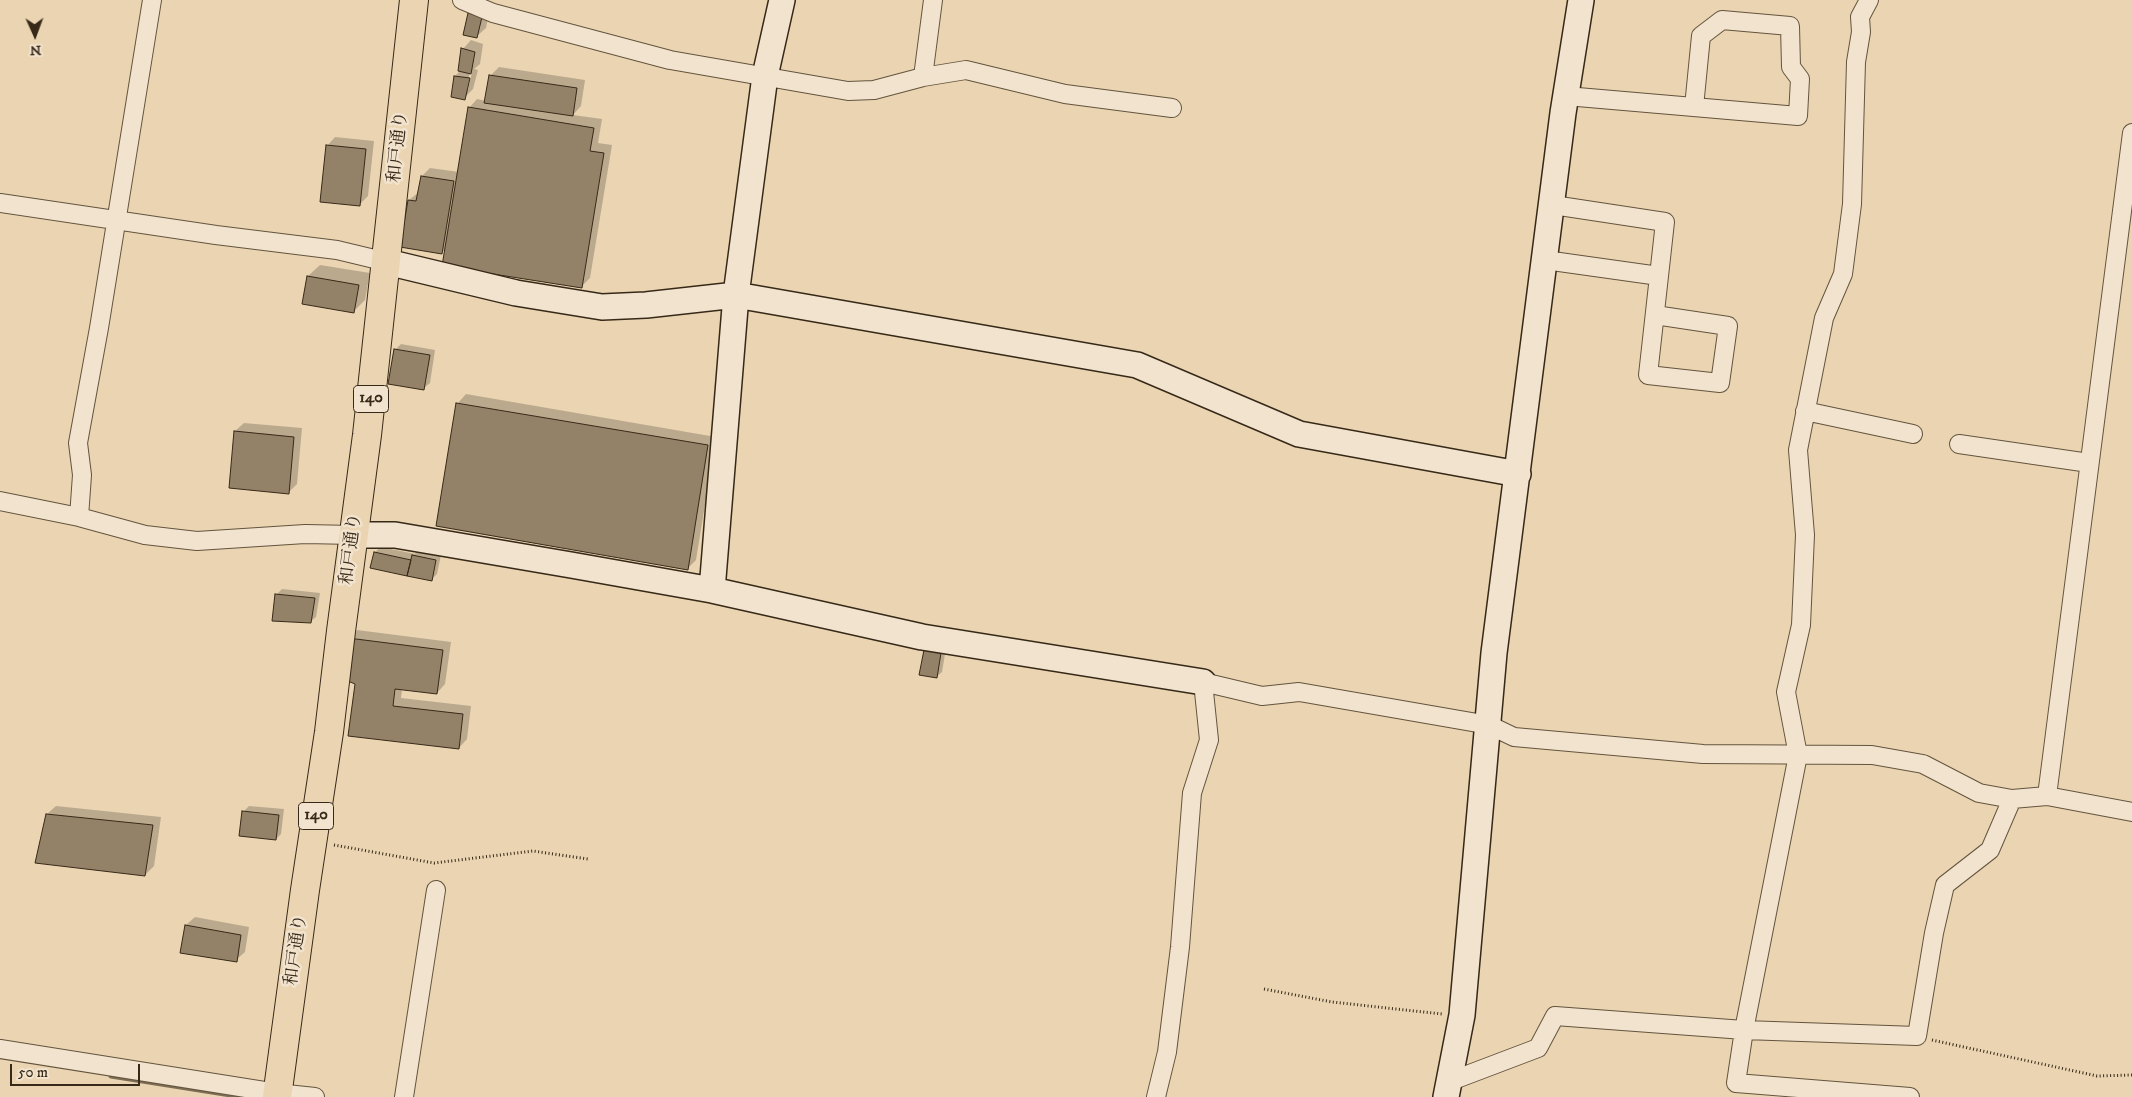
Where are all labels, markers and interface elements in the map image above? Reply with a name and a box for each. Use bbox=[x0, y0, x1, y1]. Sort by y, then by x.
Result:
north arrow bbox=[10, 10, 60, 60]
text: N bbox=[29, 41, 42, 59]
street label: 和戸通り bbox=[384, 110, 414, 184]
road number: 140 bbox=[354, 386, 388, 412]
street label: 和戸通り bbox=[337, 512, 367, 586]
road number: 140 bbox=[298, 802, 334, 829]
street label: 和戸通り bbox=[281, 913, 313, 987]
scale bar bbox=[12, 1054, 142, 1086]
text: 50 m bbox=[18, 1063, 48, 1082]

